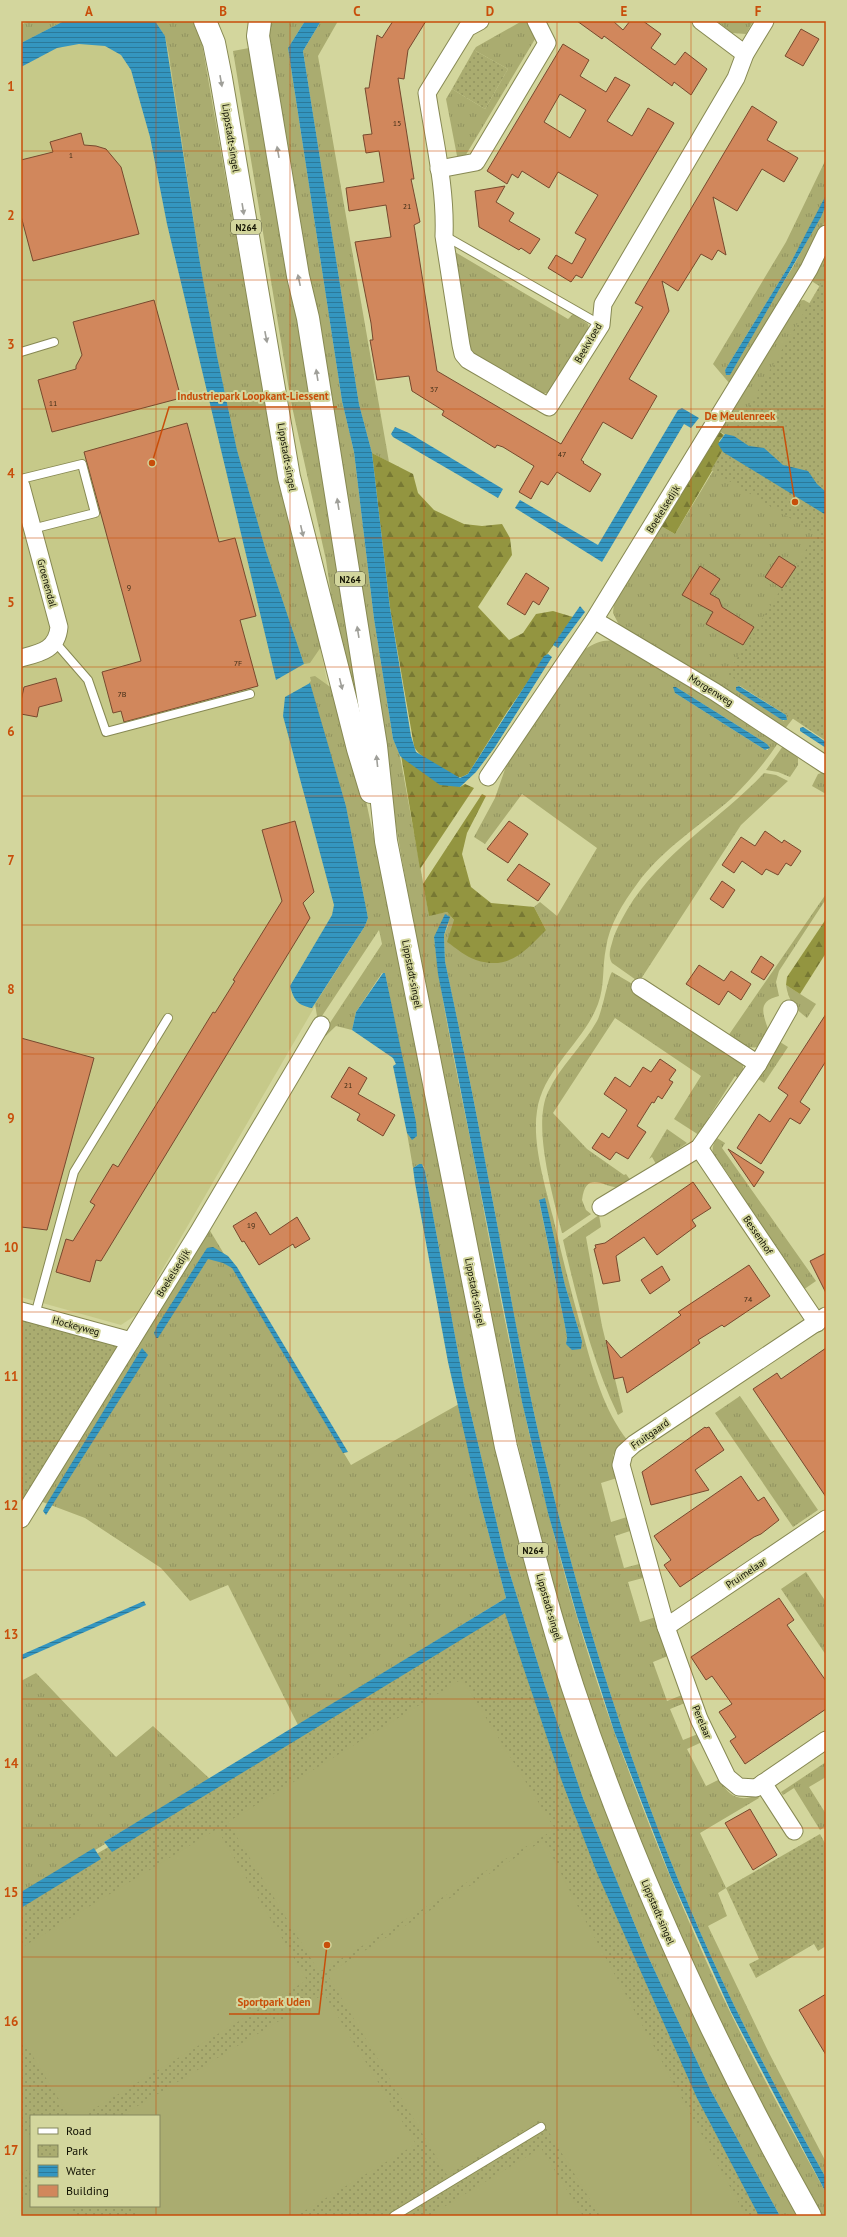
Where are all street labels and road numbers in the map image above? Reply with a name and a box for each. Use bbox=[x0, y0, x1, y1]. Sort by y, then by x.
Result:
street label: Lippstadt-singel bbox=[219, 103, 243, 173]
road number: N264 bbox=[231, 220, 261, 234]
street label: Beekvloed bbox=[571, 321, 605, 365]
street label: Lippstadt-singel bbox=[275, 422, 299, 492]
street label: Boekelsedijk bbox=[643, 483, 683, 535]
street label: Groenendal bbox=[34, 558, 60, 609]
road number: N264 bbox=[335, 572, 365, 586]
street label: Morgenweg bbox=[686, 671, 736, 709]
street label: Lippstadt-singel bbox=[399, 939, 425, 1009]
street label: Bessenhof bbox=[740, 1213, 776, 1257]
street label: Boekelsedijk bbox=[153, 1247, 193, 1299]
street label: Lippstadt-singel bbox=[462, 1257, 488, 1327]
street label: Hockeyweg bbox=[51, 1313, 101, 1339]
street label: Fruitgaard bbox=[628, 1416, 672, 1452]
road number: N264 bbox=[518, 1543, 548, 1557]
street label: Pruimelaar bbox=[723, 1554, 769, 1591]
street label: Lippstadt-singel bbox=[533, 1572, 565, 1642]
street label: Perelaar bbox=[689, 1703, 715, 1741]
street label: Lippstadt-singel bbox=[639, 1878, 677, 1946]

